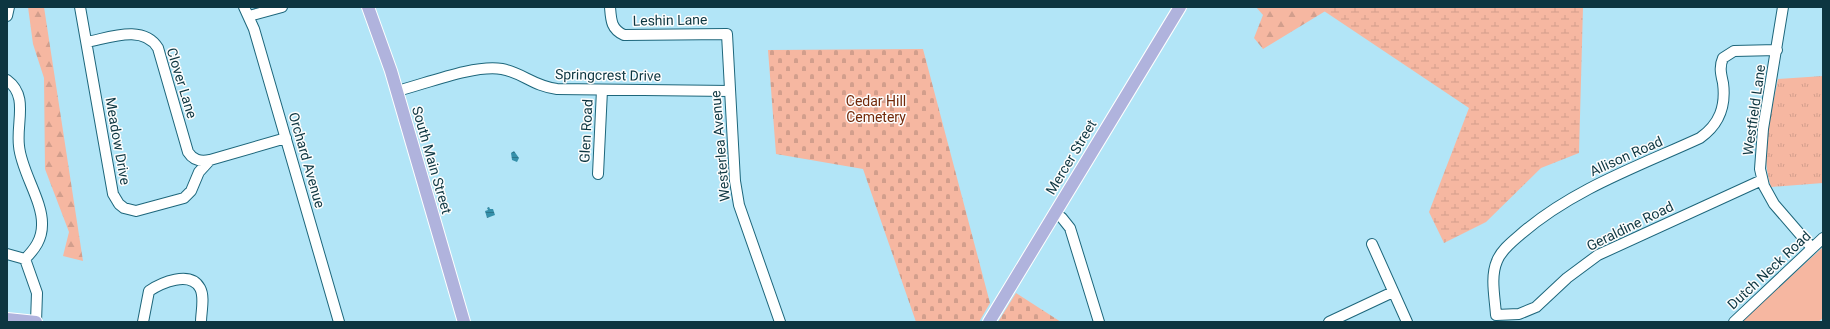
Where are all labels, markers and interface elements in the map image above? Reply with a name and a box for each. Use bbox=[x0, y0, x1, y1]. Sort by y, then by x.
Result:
street label: Leshin Lane bbox=[632, 11, 708, 29]
street label: Clover Lane bbox=[164, 46, 200, 120]
street label: Westfield Lane bbox=[1740, 63, 1768, 157]
street label: Springcrest Drive bbox=[555, 66, 661, 84]
street label: Westerlea Avenue bbox=[707, 90, 733, 202]
park label: Cedar Hill Cemetery bbox=[846, 93, 906, 125]
street label: Meadow Drive bbox=[102, 96, 134, 186]
street label: Glen Road bbox=[576, 99, 596, 163]
street label: South Main Street bbox=[409, 104, 455, 216]
street label: Orchard Avenue bbox=[286, 110, 328, 210]
street label: Mercer Street bbox=[1042, 116, 1100, 197]
street label: Allison Road bbox=[1587, 133, 1665, 179]
street label: Geraldine Road bbox=[1584, 198, 1676, 254]
street label: Dutch Neck Road bbox=[1724, 228, 1814, 312]

